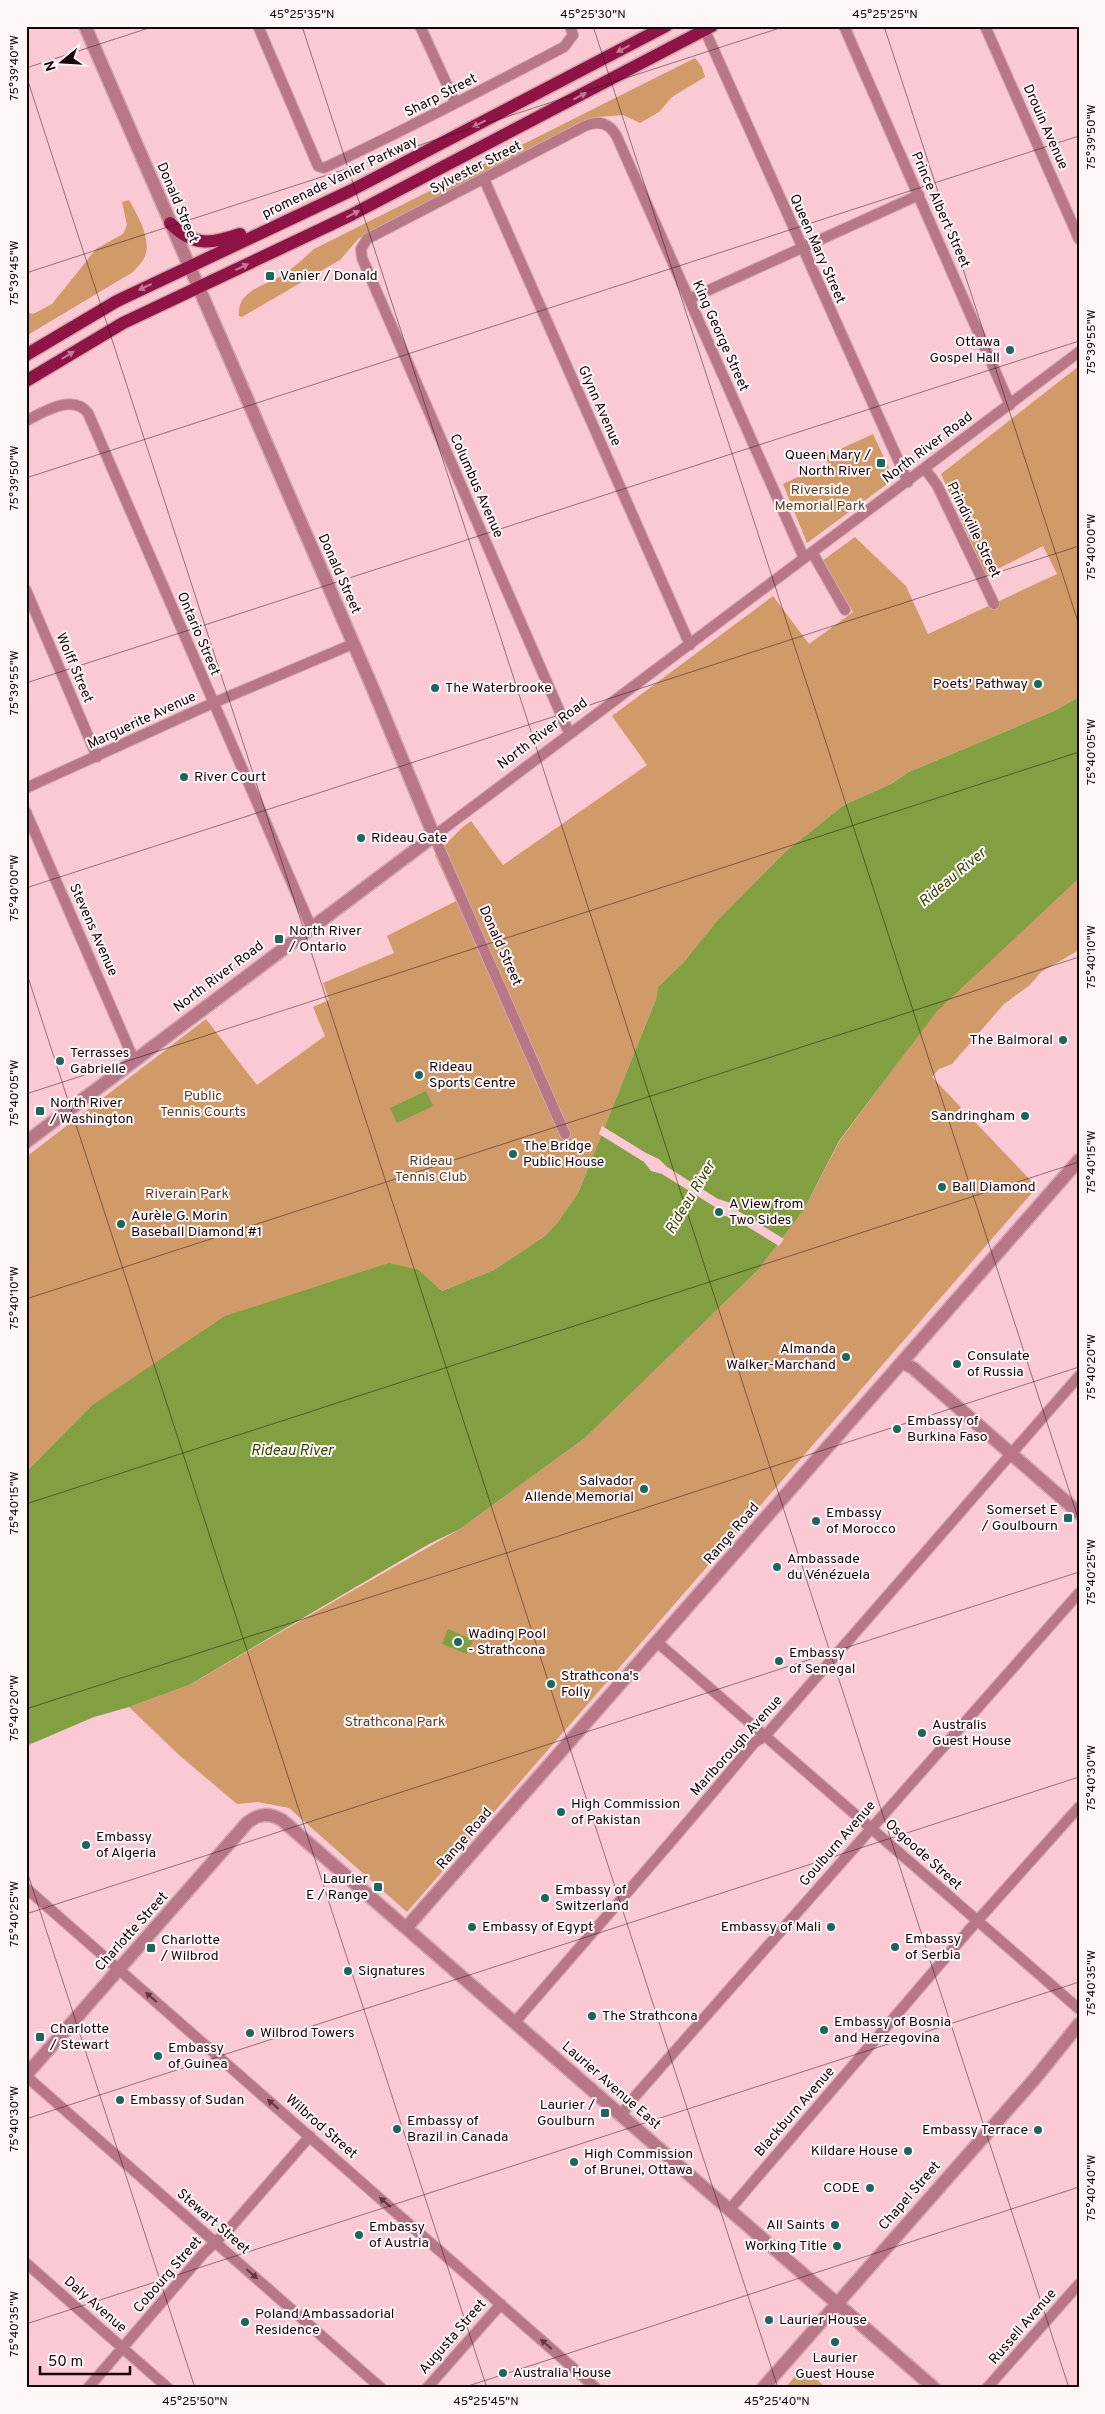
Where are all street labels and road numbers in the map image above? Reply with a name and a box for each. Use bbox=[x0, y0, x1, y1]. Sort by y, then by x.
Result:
street label: Sharp Street bbox=[402, 70, 480, 122]
street label: Drouin Avenue bbox=[1019, 82, 1071, 172]
street label: promenade Vanier Parkway bbox=[259, 133, 421, 223]
street label: Sylvester Street bbox=[428, 138, 524, 198]
street label: Prince Albert Street bbox=[907, 149, 973, 271]
street label: Donald Street bbox=[152, 160, 202, 246]
street label: Queen Mary Street bbox=[785, 192, 849, 306]
street label: King George Street bbox=[688, 278, 752, 394]
street label: Glynn Avenue bbox=[574, 363, 624, 449]
street label: North River Road bbox=[880, 409, 976, 487]
street label: Columbus Avenue bbox=[445, 431, 507, 541]
street label: Prindiville Street bbox=[942, 479, 1004, 581]
street label: Donald Street bbox=[314, 531, 364, 617]
street label: Ontario Street bbox=[173, 590, 223, 678]
street label: Wolff Street bbox=[52, 631, 96, 705]
street label: Marguerite Avenue bbox=[85, 688, 199, 754]
street label: North River Road bbox=[495, 695, 591, 773]
street label: Stevens Avenue bbox=[65, 881, 121, 979]
street label: Donald Street bbox=[475, 903, 525, 989]
street label: North River Road bbox=[171, 938, 267, 1016]
street label: Range Road bbox=[701, 1500, 763, 1568]
street label: Marlborough Avenue bbox=[687, 1692, 787, 1800]
street label: Goulburn Avenue bbox=[796, 1798, 880, 1890]
street label: Range Road bbox=[434, 1805, 496, 1873]
street label: Osgoode Street bbox=[881, 1816, 965, 1894]
street label: Charlotte Street bbox=[92, 1889, 172, 1975]
street label: Laurier Avenue East bbox=[558, 2038, 664, 2134]
street label: Blackburn Avenue bbox=[751, 2064, 839, 2160]
street label: Wilbrod Street bbox=[282, 2091, 360, 2163]
street label: Chapel Street bbox=[875, 2158, 945, 2234]
street label: Stewart Street bbox=[173, 2186, 253, 2258]
street label: Cobourg Street bbox=[130, 2233, 206, 2317]
street label: Daly Avenue bbox=[60, 2273, 130, 2337]
street label: Russell Avenue bbox=[986, 2286, 1060, 2368]
street label: Augusta Street bbox=[416, 2296, 490, 2378]

